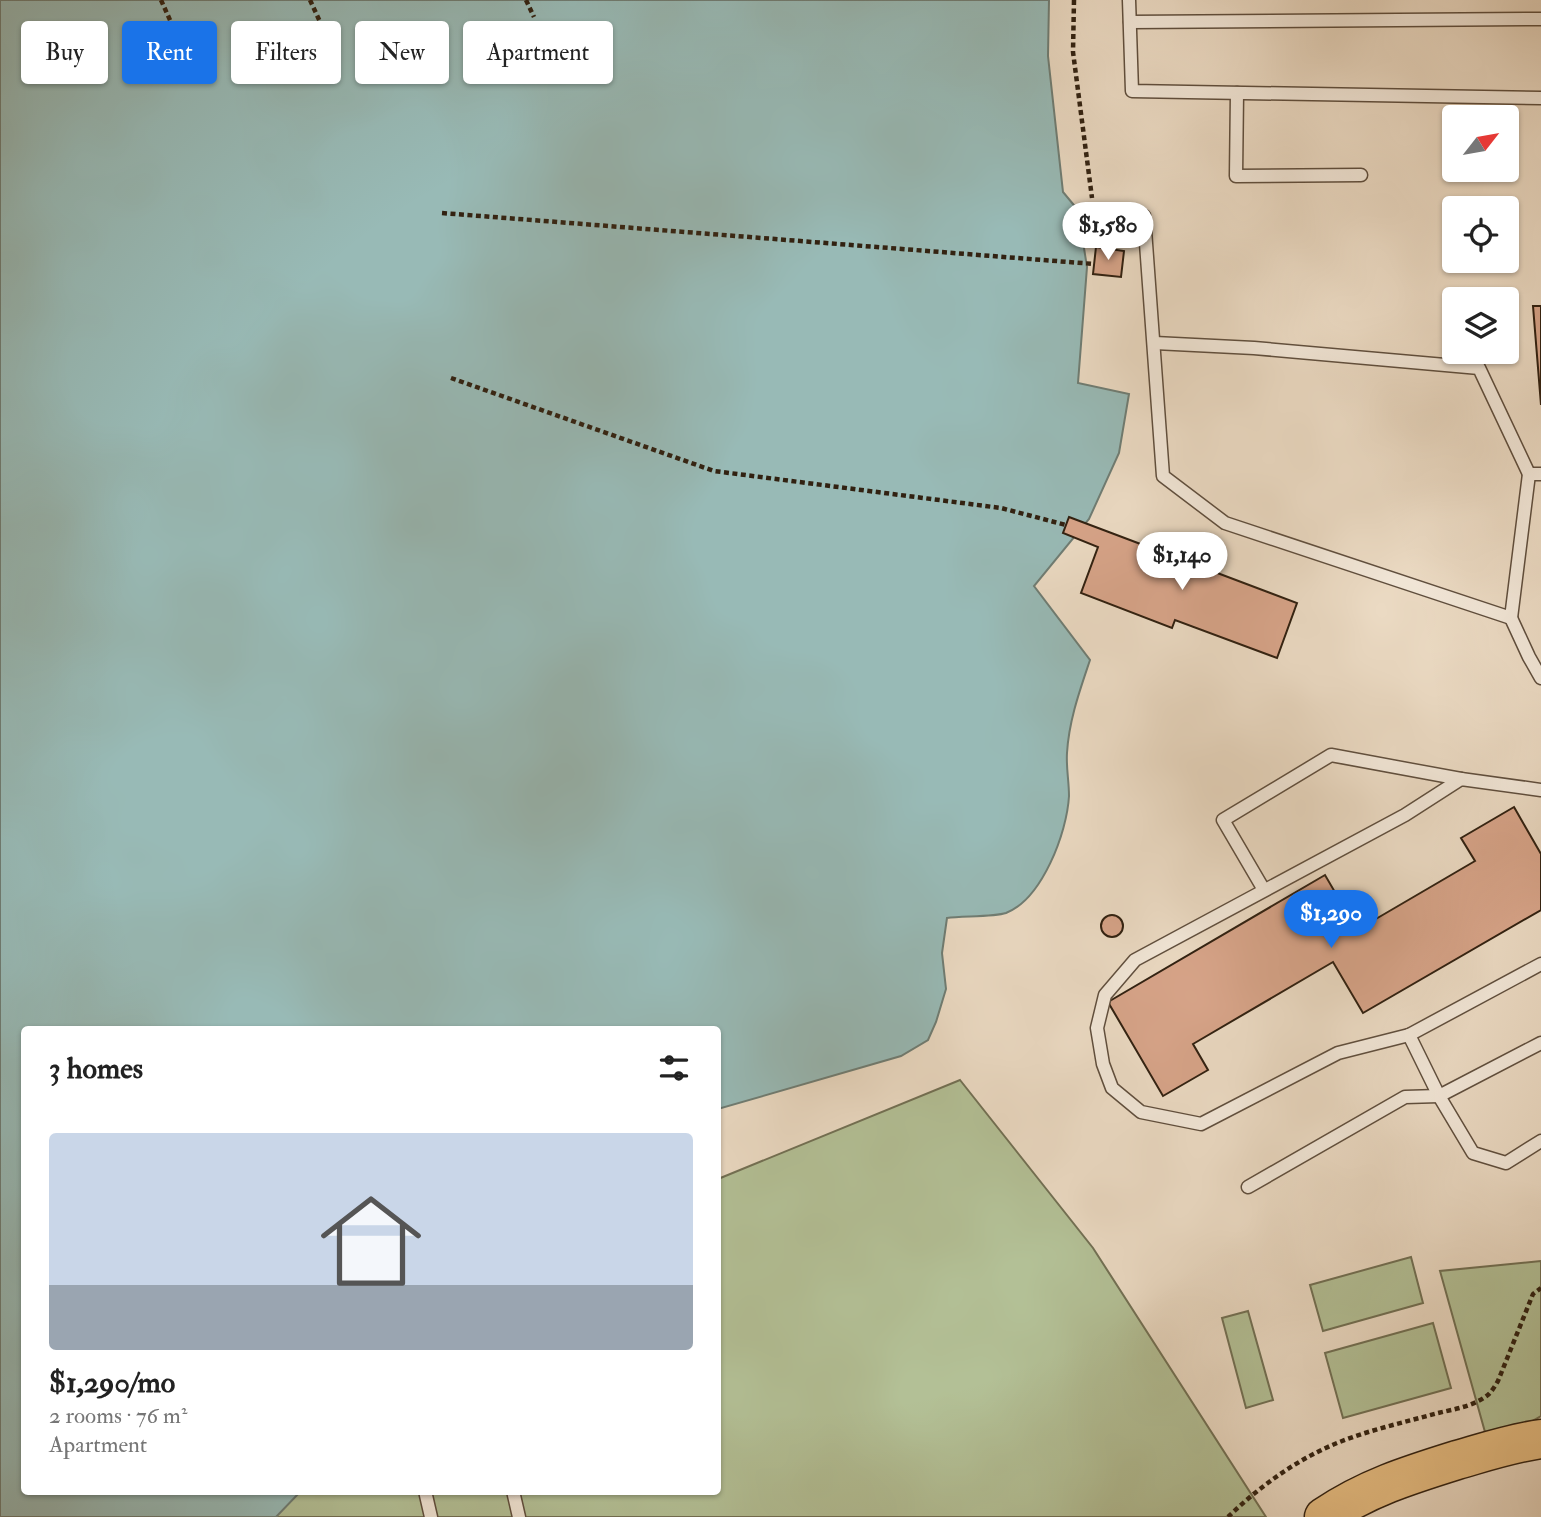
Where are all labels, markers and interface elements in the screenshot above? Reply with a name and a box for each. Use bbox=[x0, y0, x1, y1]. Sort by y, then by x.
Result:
chip: Buy bbox=[21, 21, 108, 84]
chip: Rent bbox=[122, 21, 217, 84]
chip: Filters bbox=[231, 21, 341, 84]
chip: New bbox=[355, 21, 449, 84]
chip: Apartment bbox=[463, 21, 613, 84]
north arrow bbox=[1442, 105, 1519, 182]
map controls bbox=[1442, 105, 1519, 364]
button: locate bbox=[1442, 196, 1519, 273]
pin: $1,580 bbox=[1051, 202, 1165, 262]
text: $1,580 bbox=[1078, 210, 1138, 239]
button: layers bbox=[1442, 287, 1519, 364]
pin: $1,140 bbox=[1125, 532, 1239, 592]
text: $1,140 bbox=[1152, 540, 1212, 569]
pin: $1,290 bbox=[1274, 890, 1388, 950]
text: $1,290 bbox=[1300, 898, 1362, 927]
icon: filters bbox=[655, 1049, 693, 1087]
text: 3 homes bbox=[49, 1050, 143, 1087]
icon: home bbox=[308, 1178, 434, 1304]
text: $1,290/mo bbox=[49, 1364, 175, 1401]
text: 2 rooms · 76 m² bbox=[49, 1401, 187, 1430]
text: Apartment bbox=[49, 1430, 147, 1459]

